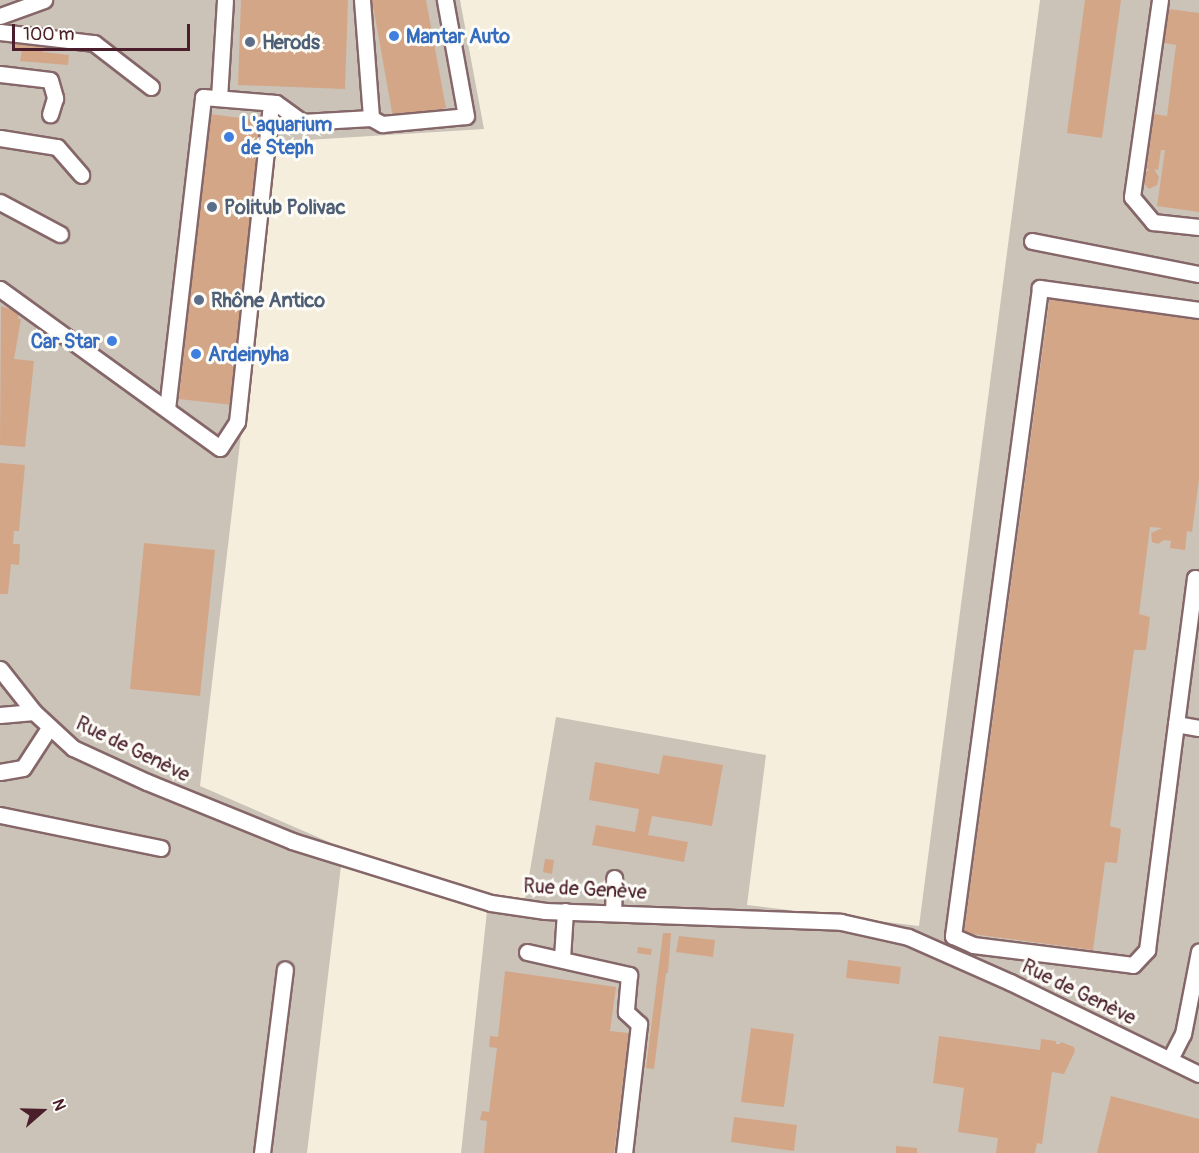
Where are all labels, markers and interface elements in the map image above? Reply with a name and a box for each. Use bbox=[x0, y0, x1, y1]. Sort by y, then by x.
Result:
scale bar bbox=[15, 12, 194, 50]
text: 100 m bbox=[23, 23, 75, 46]
place label: Mantar Auto bbox=[406, 24, 510, 48]
marker: Mantar Auto bbox=[387, 29, 401, 43]
place label: Herods bbox=[262, 30, 320, 54]
marker: Herods bbox=[243, 35, 257, 49]
place label: L'aquarium de Steph bbox=[241, 113, 332, 160]
marker: L'aquarium de Steph bbox=[222, 130, 236, 144]
place label: Politub Polivac bbox=[224, 195, 346, 219]
marker: Politub Polivac bbox=[205, 200, 219, 214]
place label: Rhône Antico bbox=[211, 288, 325, 312]
marker: Rhône Antico bbox=[192, 293, 206, 307]
place label: Car Star bbox=[31, 329, 100, 353]
marker: Car Star bbox=[105, 334, 119, 348]
place label: Ardeinyha bbox=[208, 342, 289, 366]
marker: Ardeinyha bbox=[189, 347, 203, 361]
street label: Rue de Genève bbox=[72, 711, 194, 787]
street label: Rue de Genève bbox=[523, 874, 647, 904]
street label: Rue de Genève bbox=[1018, 954, 1140, 1030]
north arrow bbox=[12, 1081, 72, 1141]
text: N bbox=[48, 1096, 70, 1113]

